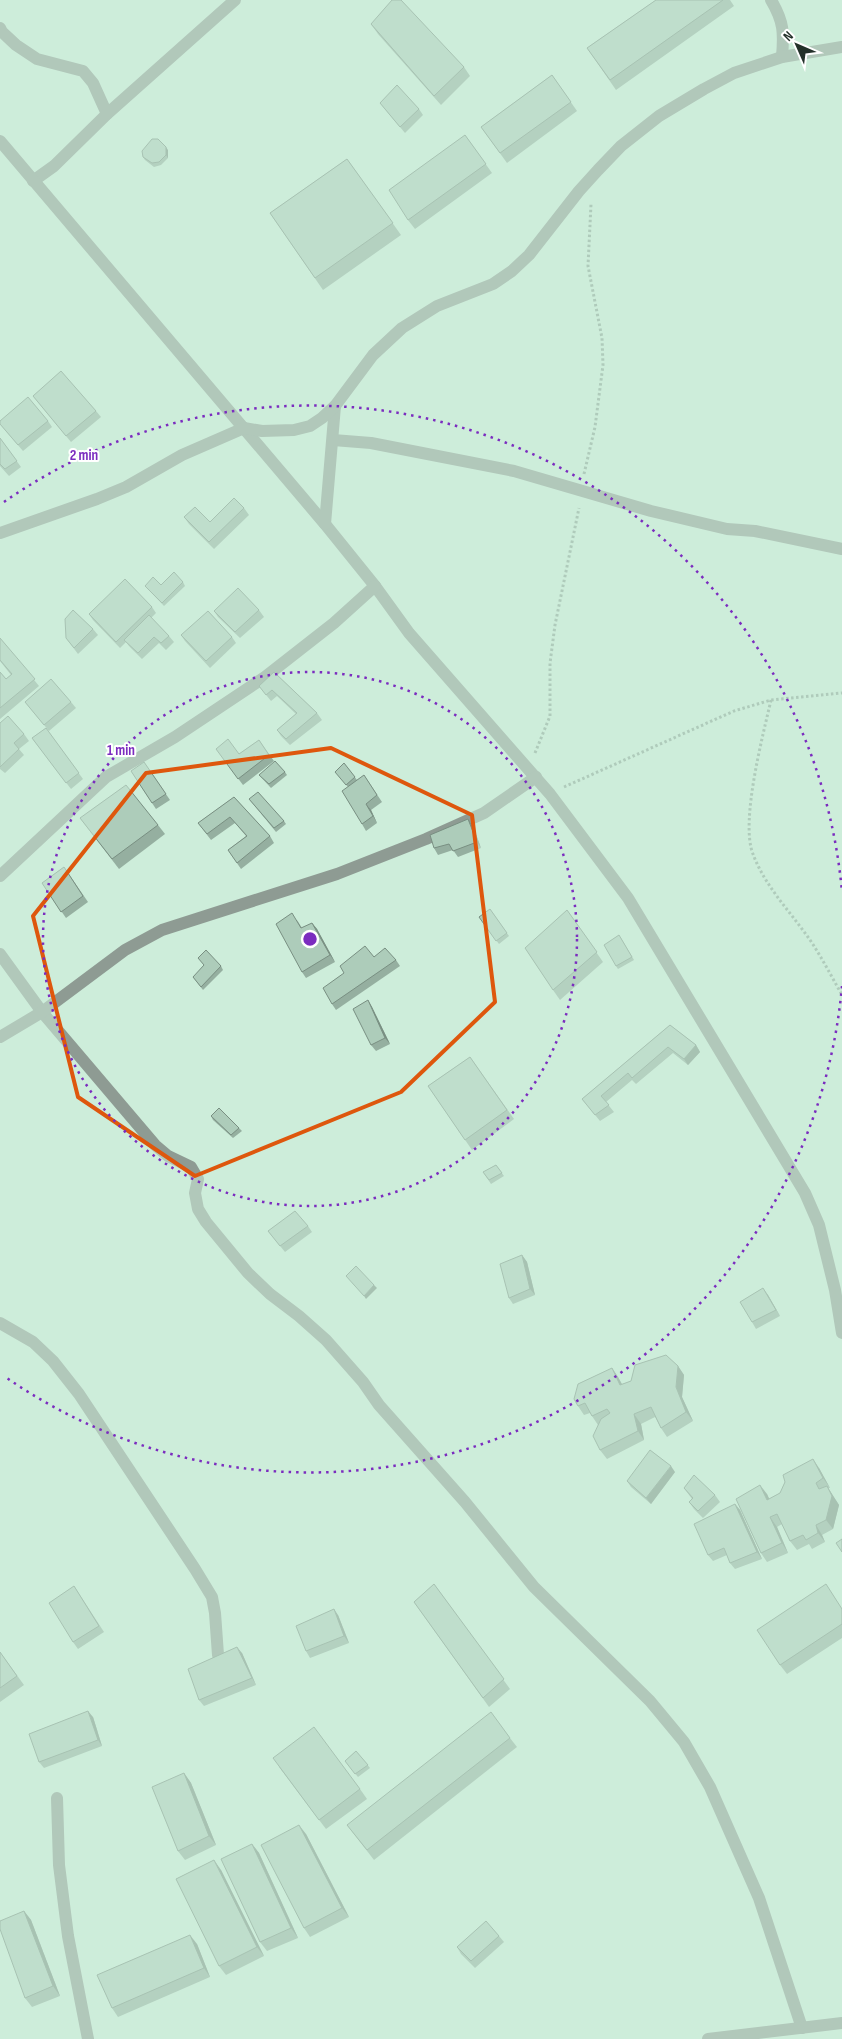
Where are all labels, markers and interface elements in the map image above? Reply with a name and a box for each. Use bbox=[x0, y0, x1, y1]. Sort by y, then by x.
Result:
north arrow bbox=[772, 20, 822, 70]
text: N bbox=[780, 28, 797, 45]
text: 2 min bbox=[70, 446, 98, 465]
text: 1 min bbox=[107, 741, 135, 760]
centre of rings bbox=[301, 930, 319, 948]

